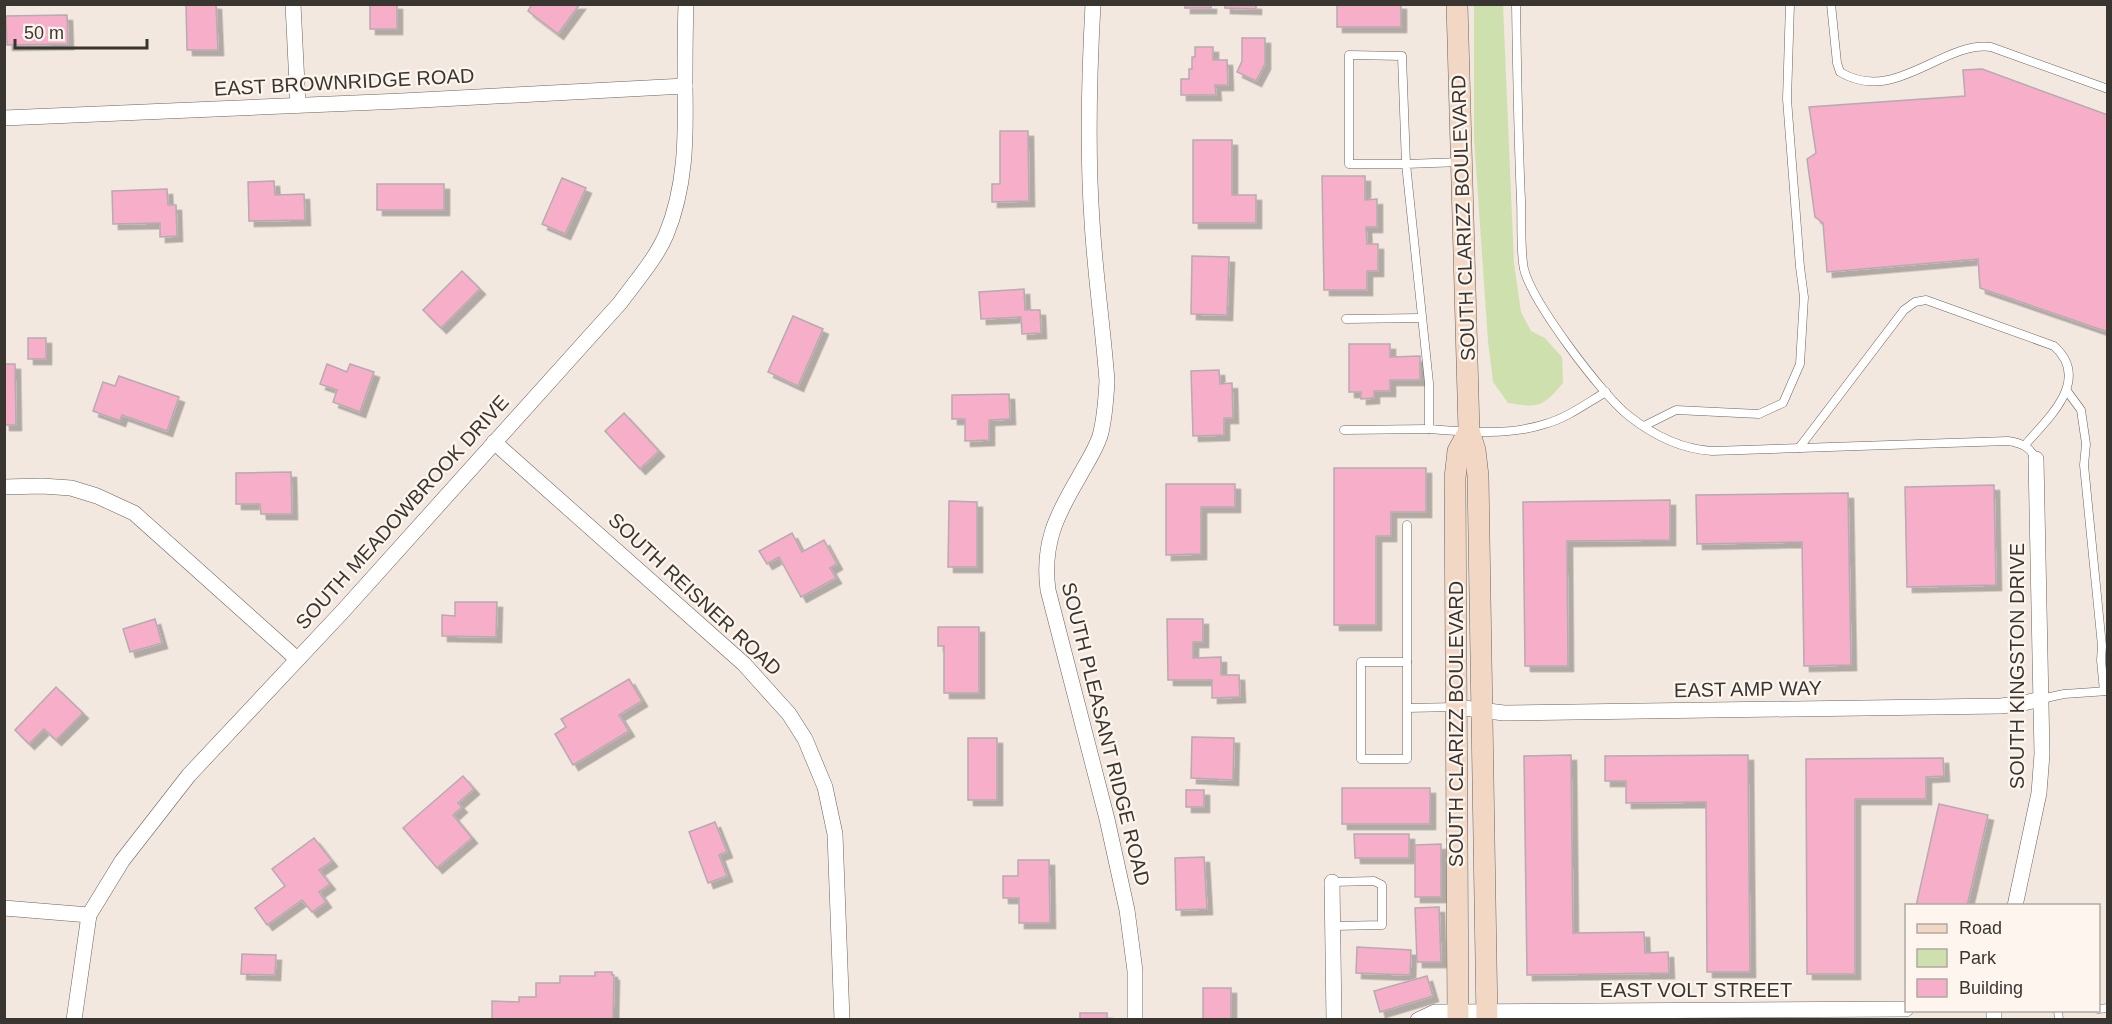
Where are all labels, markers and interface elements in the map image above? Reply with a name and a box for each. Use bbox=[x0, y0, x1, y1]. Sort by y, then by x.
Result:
scale bar bbox=[15, 12, 147, 50]
text: 50 m bbox=[24, 23, 64, 43]
street label: EAST BROWNRIDGE ROAD bbox=[213, 64, 475, 100]
street label: SOUTH CLARIZZ BOULEVARD bbox=[1447, 75, 1479, 361]
street label: SOUTH MEADOWBROOK DRIVE bbox=[291, 391, 513, 633]
street label: SOUTH REISNER ROAD bbox=[604, 508, 786, 680]
street label: SOUTH KINGSTON DRIVE bbox=[2006, 543, 2028, 789]
street label: SOUTH PLEASANT RIDGE ROAD bbox=[1058, 580, 1154, 888]
street label: SOUTH CLARIZZ BOULEVARD bbox=[1445, 581, 1467, 867]
street label: EAST AMP WAY bbox=[1674, 677, 1822, 701]
legend bbox=[1905, 904, 2100, 1012]
text: Road bbox=[1959, 918, 2002, 938]
text: Park bbox=[1959, 948, 1997, 968]
text: Building bbox=[1959, 978, 2023, 998]
street label: EAST VOLT STREET bbox=[1600, 979, 1792, 1001]

